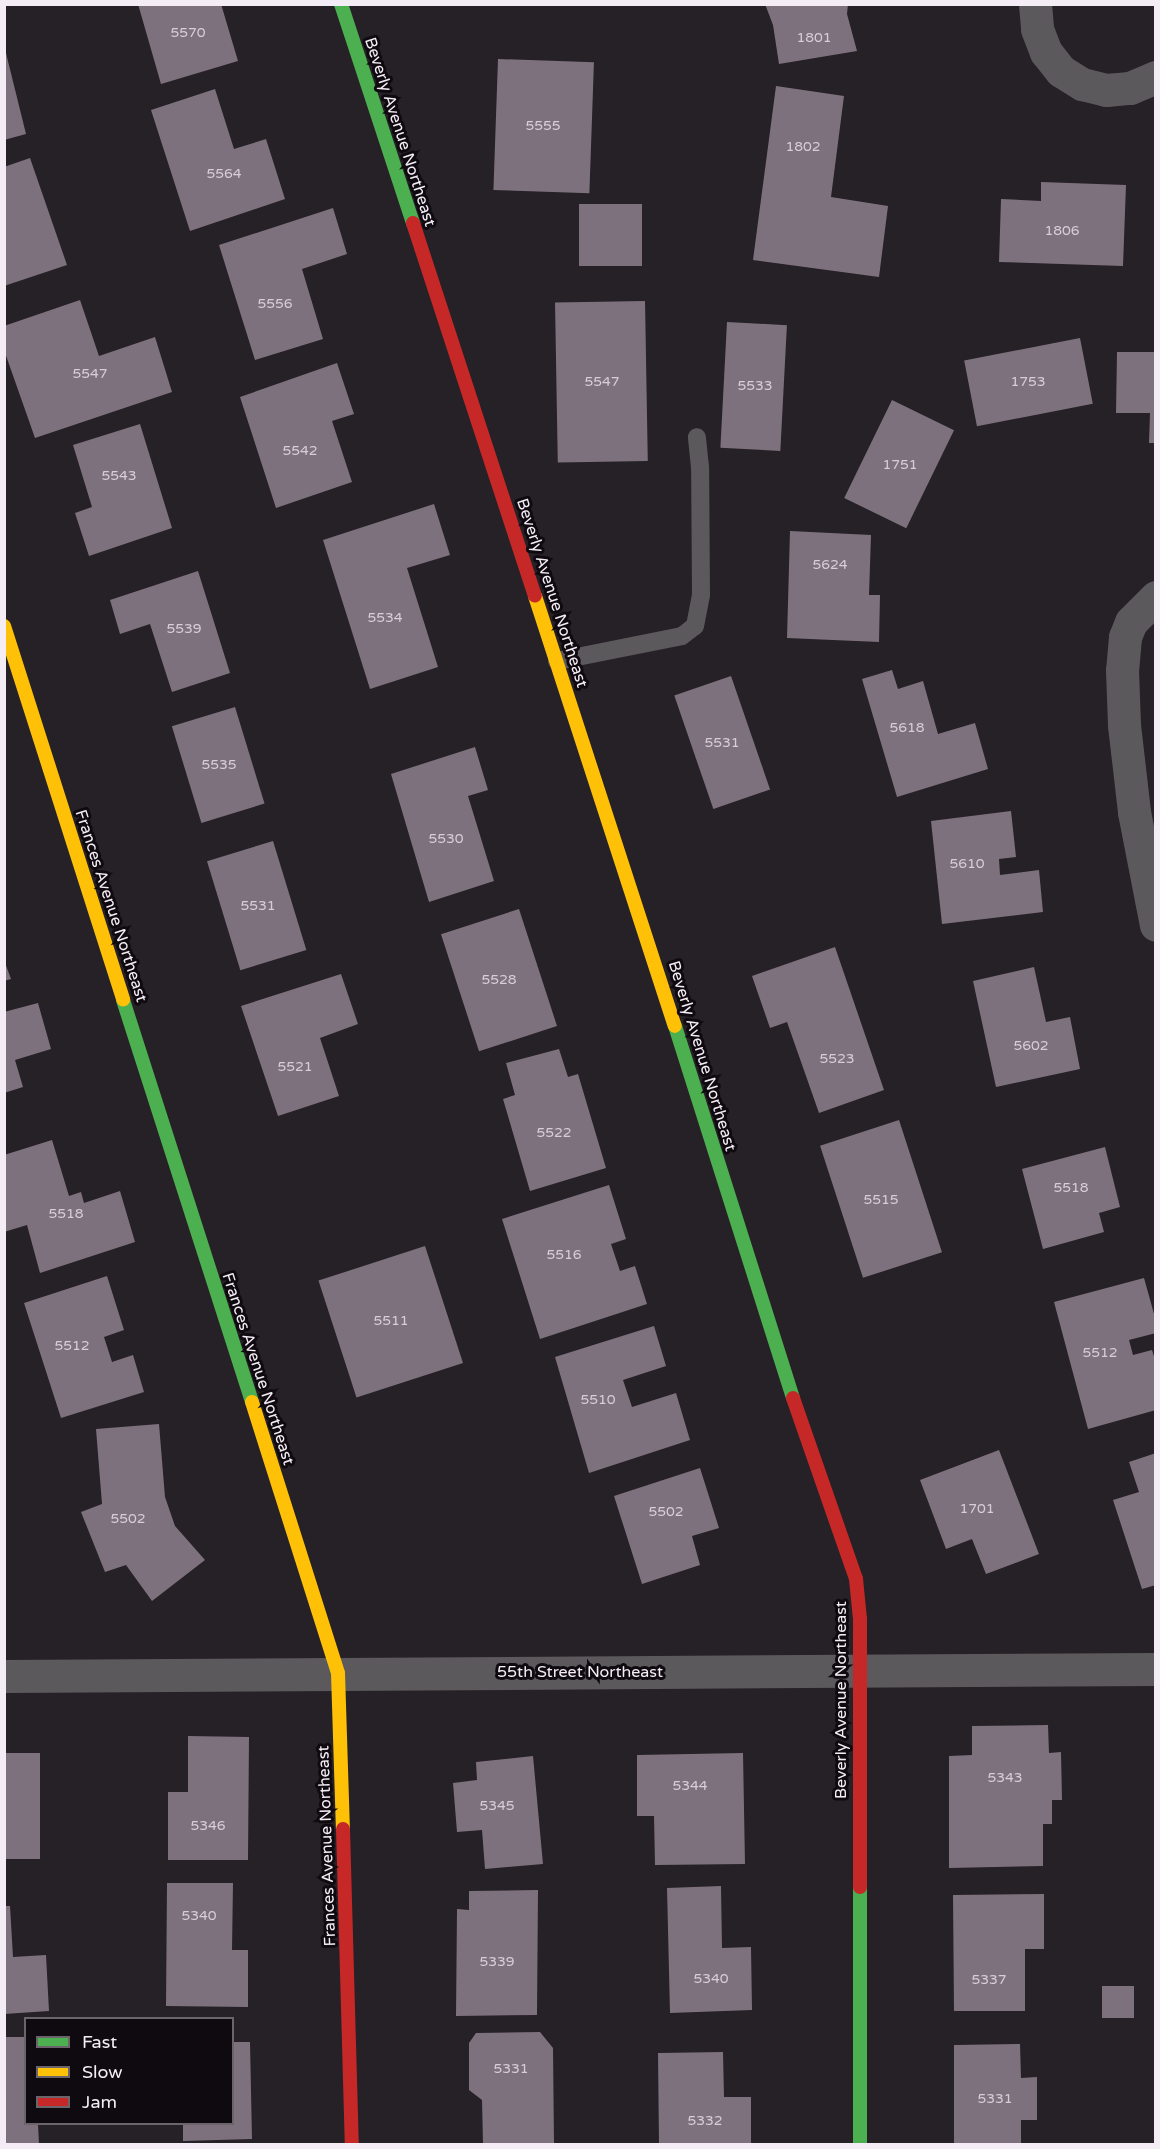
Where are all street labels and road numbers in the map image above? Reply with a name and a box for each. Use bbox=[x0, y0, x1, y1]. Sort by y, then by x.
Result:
street label: Beverly Avenue Northeast bbox=[360, 35, 440, 229]
street label: Beverly Avenue Northeast bbox=[512, 496, 592, 690]
street label: Frances Avenue Northeast bbox=[71, 807, 151, 1005]
street label: Beverly Avenue Northeast bbox=[664, 959, 740, 1153]
street label: Frances Avenue Northeast bbox=[218, 1270, 298, 1468]
street label: Beverly Avenue Northeast bbox=[831, 1601, 851, 1799]
street label: 55th Street Northeast bbox=[497, 1662, 663, 1682]
street label: Frances Avenue Northeast bbox=[314, 1745, 340, 1947]

